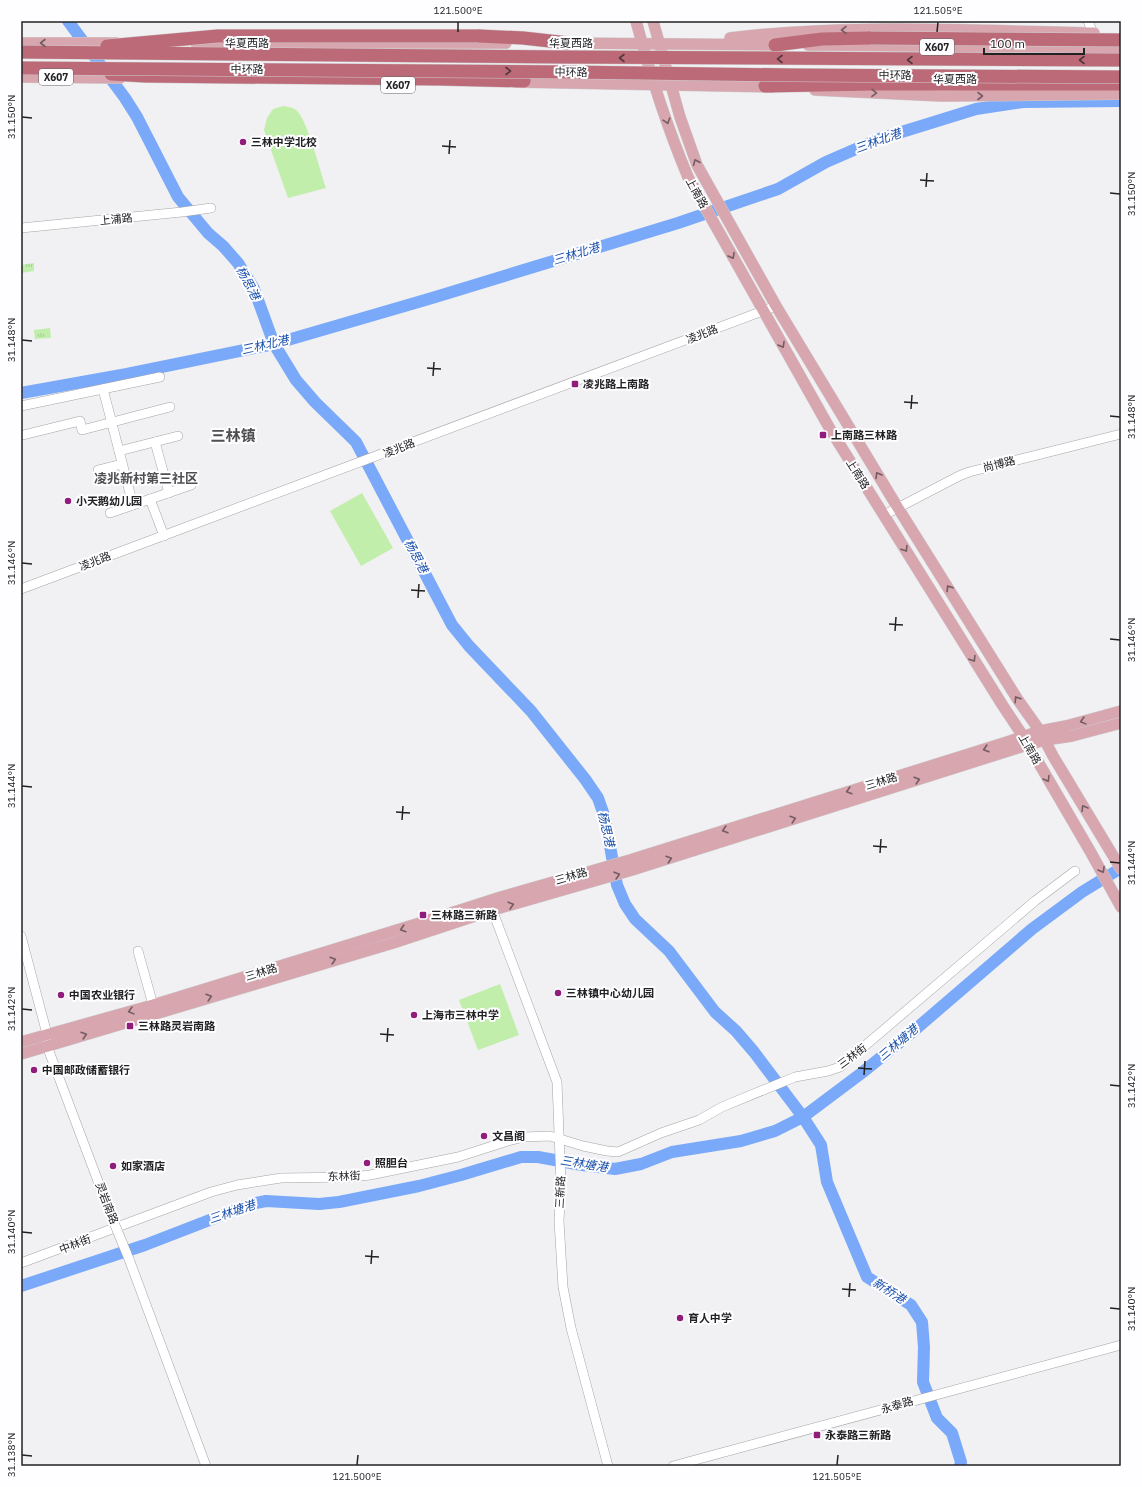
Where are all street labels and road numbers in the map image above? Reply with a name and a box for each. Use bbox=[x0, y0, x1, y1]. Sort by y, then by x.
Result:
street label: 华夏西路 bbox=[225, 36, 269, 50]
street label: 华夏西路 bbox=[549, 36, 593, 50]
road number: X607 bbox=[920, 39, 954, 55]
street label: 中环路 bbox=[231, 62, 264, 76]
street label: 中环路 bbox=[554, 65, 588, 79]
street label: 中环路 bbox=[879, 68, 912, 82]
road number: X607 bbox=[39, 69, 73, 85]
street label: 华夏西路 bbox=[933, 72, 977, 86]
road number: X607 bbox=[381, 77, 415, 93]
street label: 上南路 bbox=[683, 175, 711, 211]
street label: 上浦路 bbox=[99, 210, 133, 228]
street label: 凌兆路 bbox=[684, 322, 720, 346]
street label: 凌兆路 bbox=[381, 436, 417, 460]
street label: 尚博路 bbox=[981, 453, 1017, 475]
street label: 上南路 bbox=[843, 456, 873, 492]
street label: 凌兆路 bbox=[77, 549, 113, 573]
street label: 上南路 bbox=[1016, 731, 1044, 767]
street label: 三林路 bbox=[863, 769, 899, 793]
street label: 三林路 bbox=[553, 865, 589, 887]
street label: 三林路 bbox=[243, 960, 279, 984]
street label: 三林街 bbox=[835, 1040, 869, 1072]
street label: 东林街 bbox=[327, 1168, 361, 1184]
street label: 三新路 bbox=[552, 1175, 568, 1209]
street label: 灵岩南路 bbox=[93, 1180, 121, 1226]
street label: 中林街 bbox=[57, 1232, 93, 1256]
street label: 永泰路 bbox=[879, 1394, 915, 1416]

